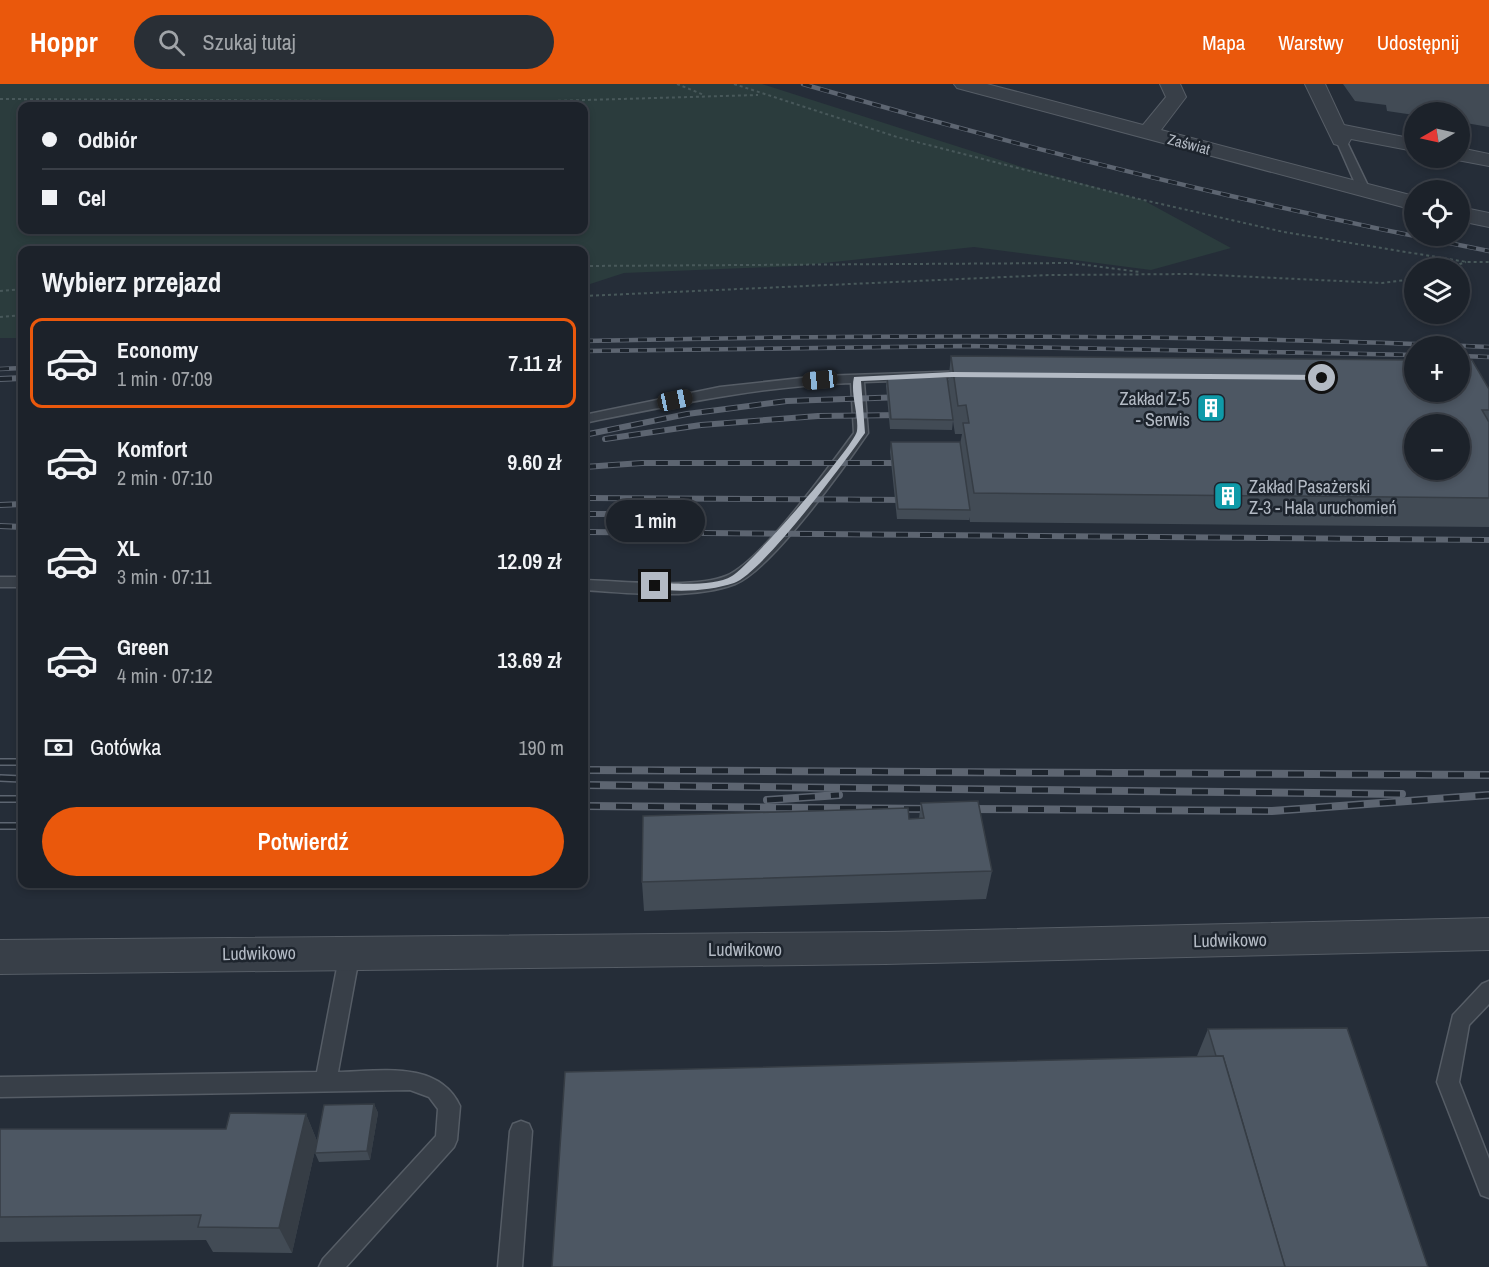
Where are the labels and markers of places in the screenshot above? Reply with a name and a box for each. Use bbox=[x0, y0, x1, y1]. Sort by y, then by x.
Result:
place label: Zakład Z-5 - Serwis bbox=[1119, 386, 1190, 432]
building icon: Zakład Z-5 - Serwis bbox=[1195, 392, 1227, 424]
place label: Zakład Pasażerski Z-3 - Hala uruchomień bbox=[1249, 474, 1397, 520]
building icon: Zakład Pasażerski Z-3 - Hala uruchomień bbox=[1212, 480, 1244, 512]

